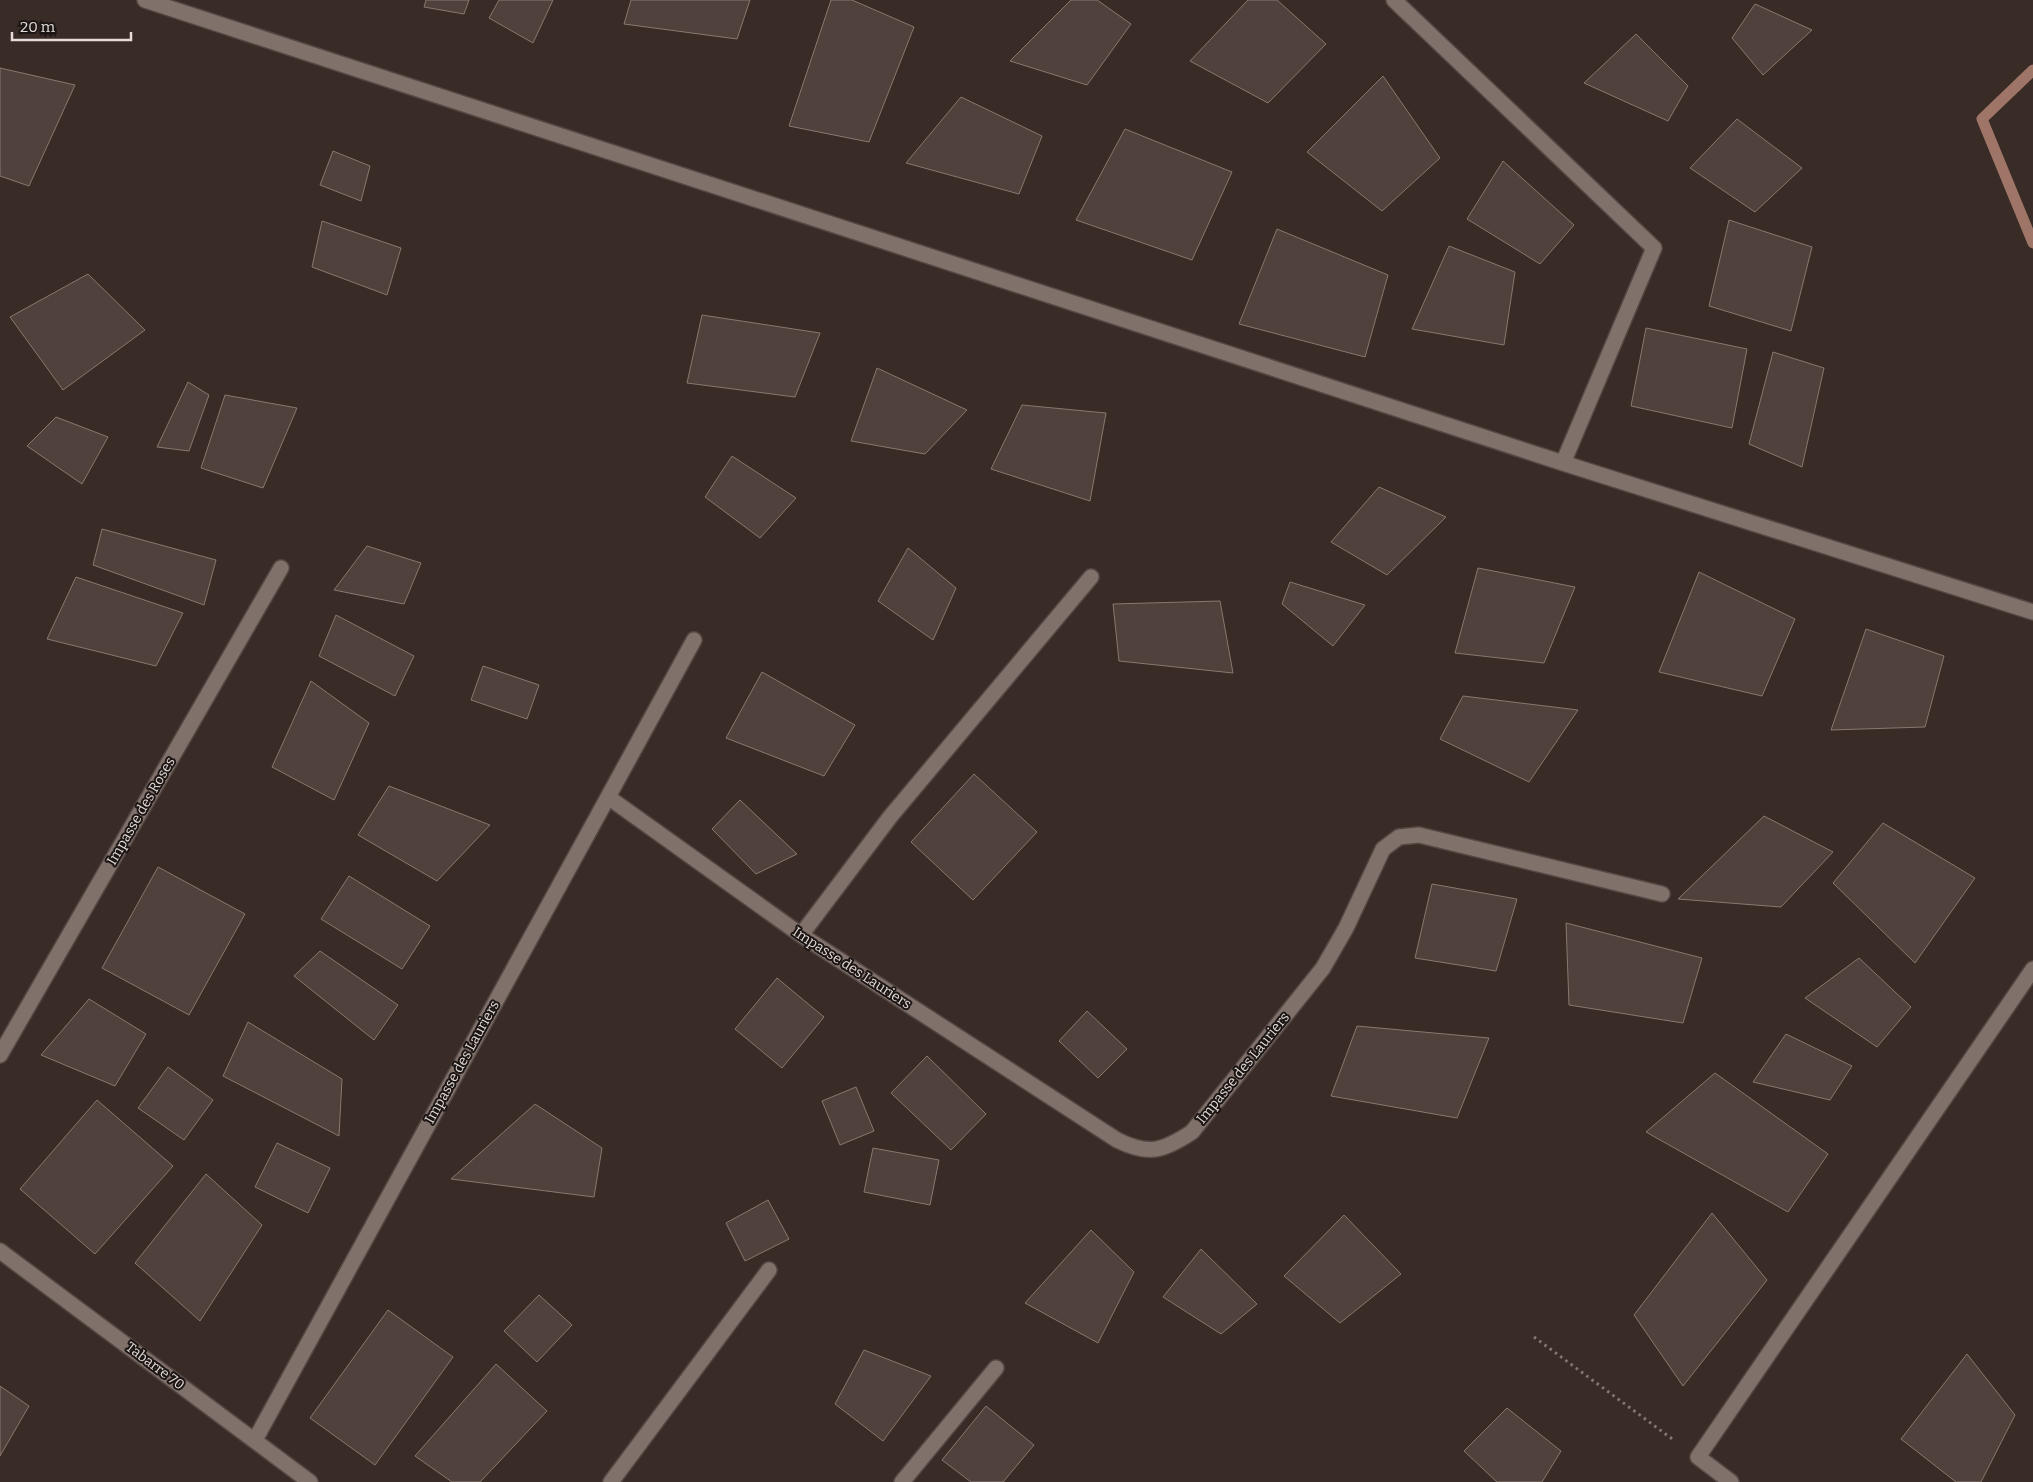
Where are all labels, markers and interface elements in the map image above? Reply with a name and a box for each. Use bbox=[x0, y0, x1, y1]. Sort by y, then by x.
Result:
scale bar bbox=[12, 10, 131, 42]
text: 20 m bbox=[20, 18, 56, 36]
street label: Impasse des Roses bbox=[103, 754, 179, 868]
street label: Impasse des Lauriers bbox=[790, 923, 914, 1013]
street label: Impasse des Lauriers bbox=[421, 998, 503, 1126]
street label: Impasse des Lauriers bbox=[1193, 1009, 1293, 1127]
street label: Tabarre 70 bbox=[122, 1338, 188, 1394]

